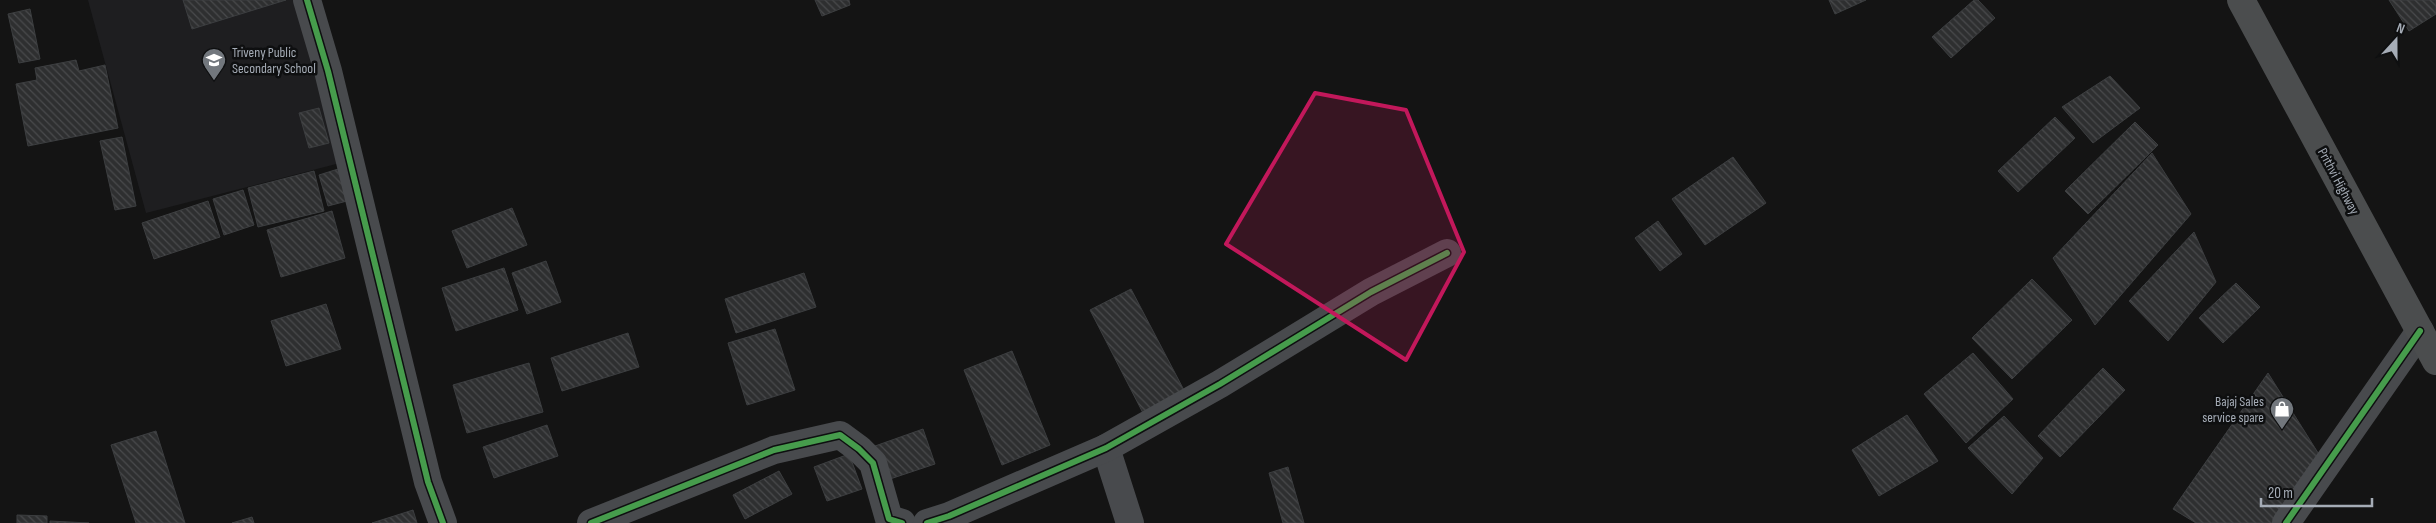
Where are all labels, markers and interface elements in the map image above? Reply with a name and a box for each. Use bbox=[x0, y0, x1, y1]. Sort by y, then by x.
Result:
north arrow bbox=[2371, 15, 2421, 65]
text: N bbox=[2394, 19, 2407, 38]
place label: Triveny Public Secondary School bbox=[232, 44, 316, 77]
school or university icon: Triveny Public Secondary School bbox=[201, 47, 227, 81]
street label: Prithvi Highway bbox=[2314, 145, 2363, 218]
place label: Bajaj Sales service spare bbox=[2202, 393, 2264, 426]
shop icon: Bajaj Sales service spare bbox=[2269, 396, 2295, 430]
scale bar bbox=[2261, 476, 2372, 508]
text: 20 m bbox=[2268, 484, 2293, 503]

